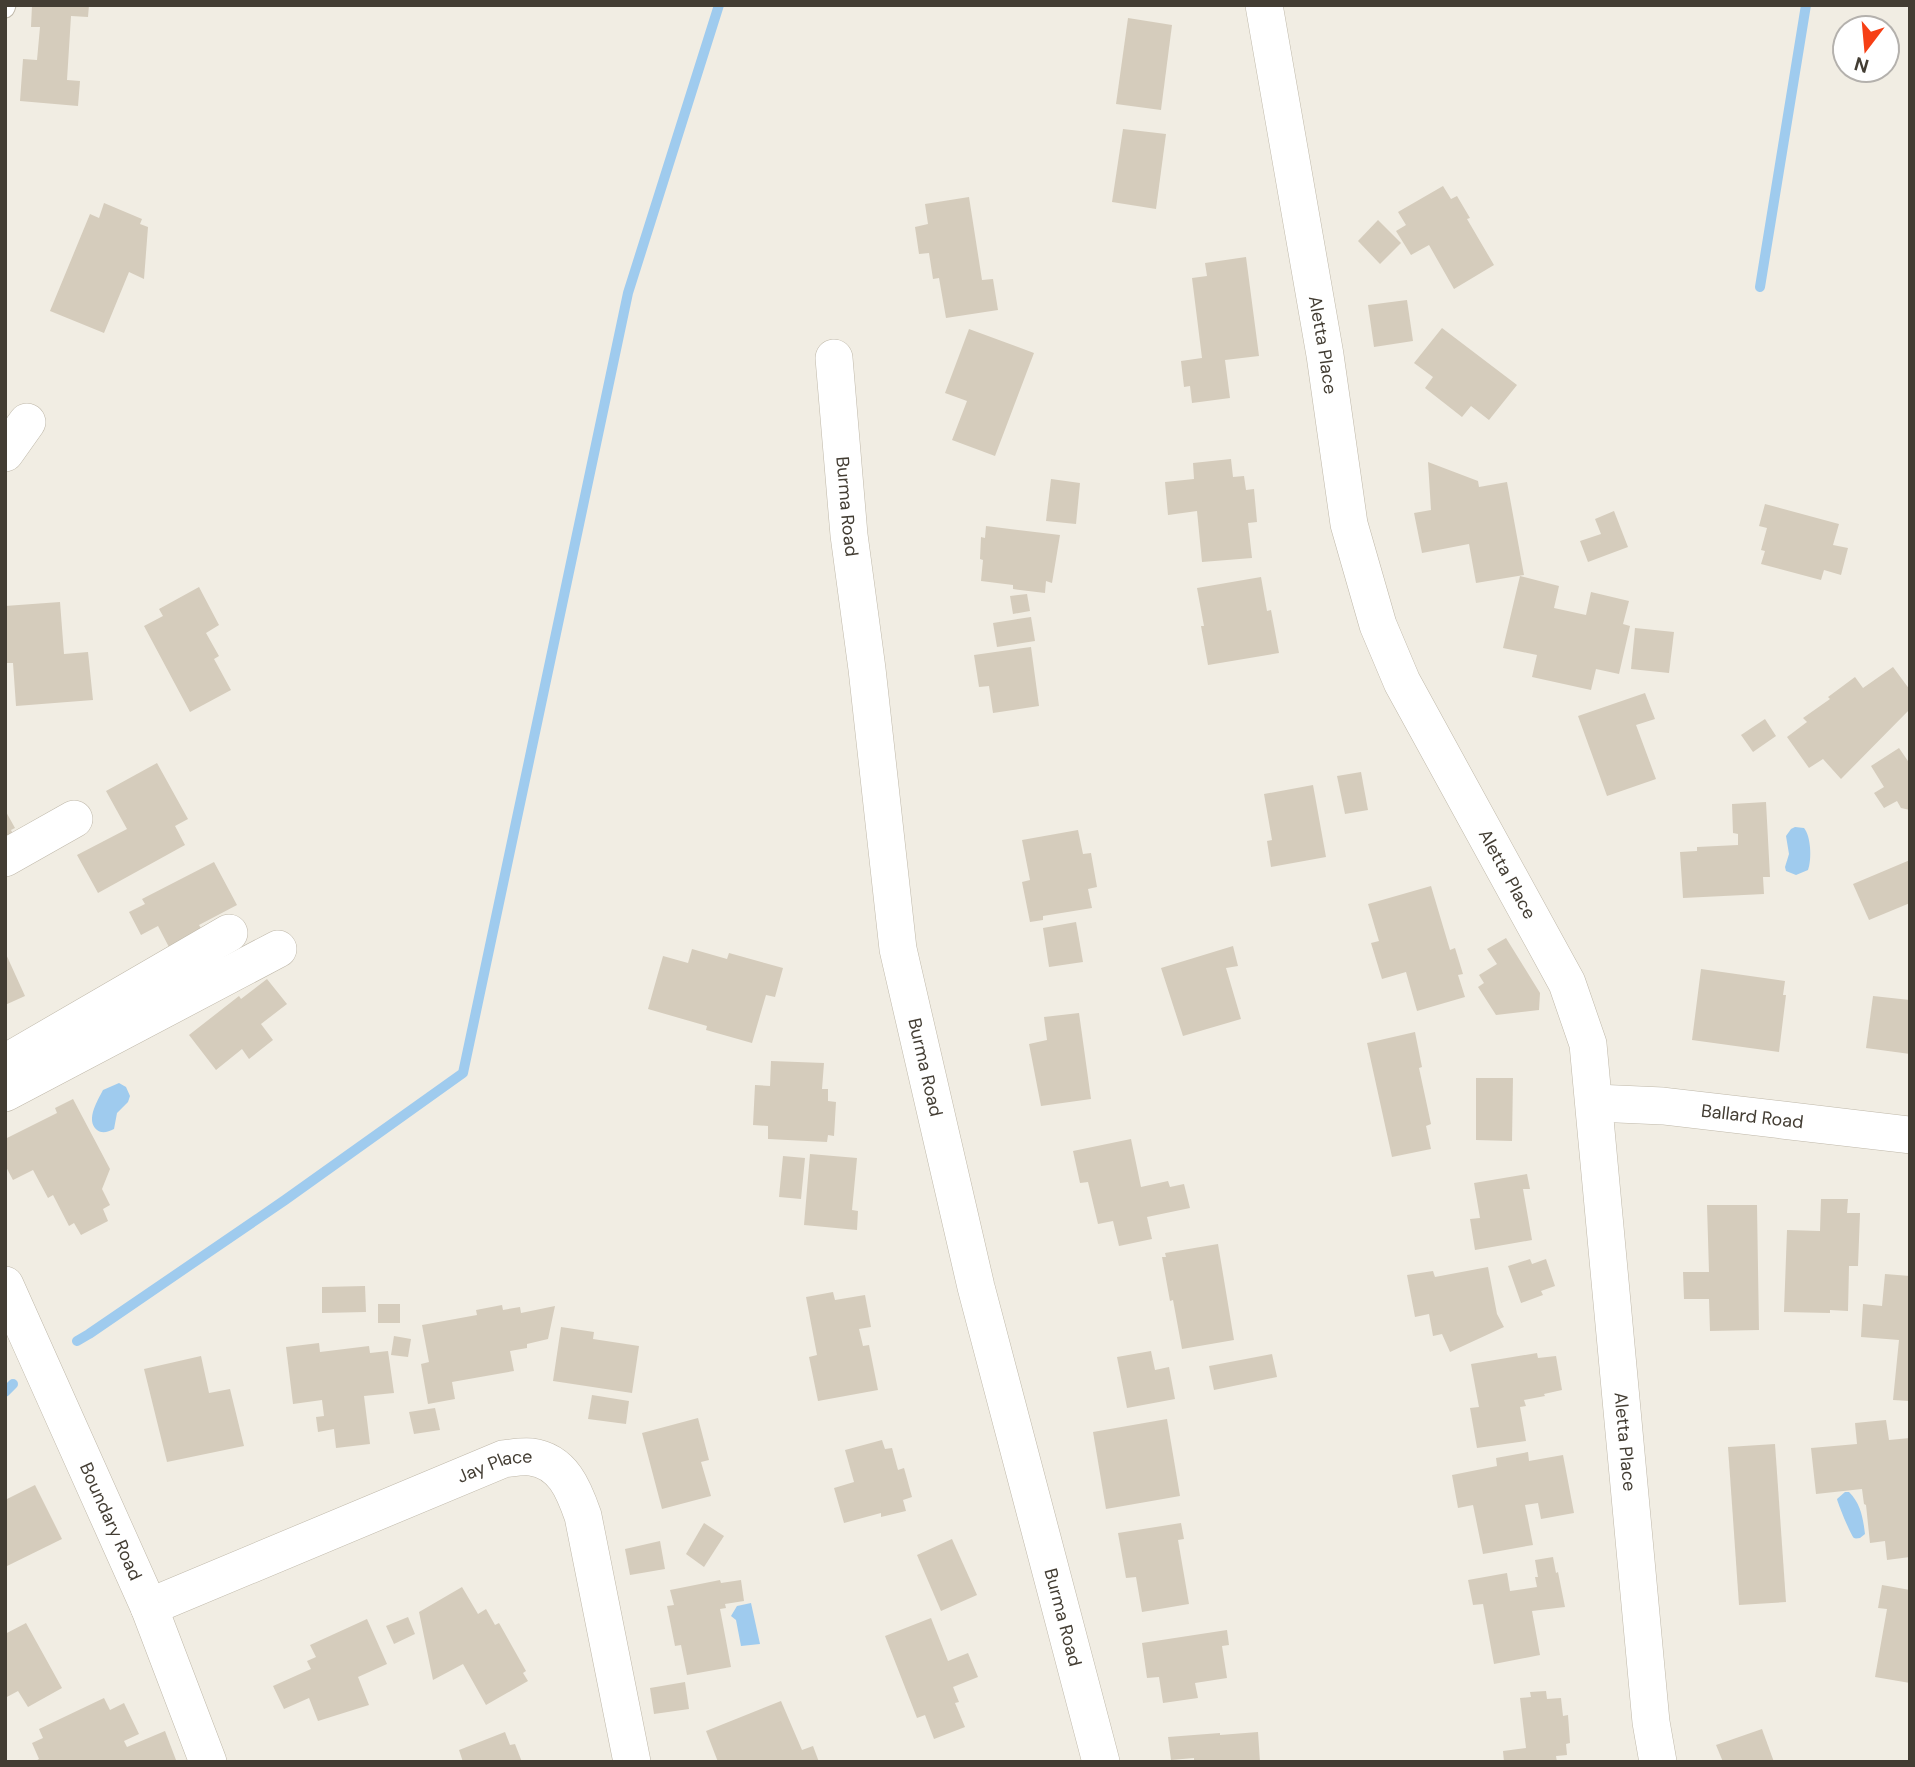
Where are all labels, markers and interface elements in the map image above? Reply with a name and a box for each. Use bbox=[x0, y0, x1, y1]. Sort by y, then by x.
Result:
north arrow bbox=[1831, 14, 1901, 84]
text: N bbox=[1851, 51, 1872, 79]
street label: Aletta Place bbox=[1303, 294, 1342, 396]
street label: Burma Road bbox=[830, 455, 864, 558]
street label: Aletta Place bbox=[1473, 825, 1542, 923]
street label: Burma Road bbox=[902, 1016, 948, 1119]
street label: Ballard Road bbox=[1700, 1099, 1805, 1134]
street label: Aletta Place bbox=[1608, 1391, 1641, 1492]
street label: Jay Place bbox=[453, 1445, 533, 1489]
street label: Boundary Road bbox=[74, 1459, 148, 1584]
street label: Burma Road bbox=[1039, 1566, 1087, 1669]

